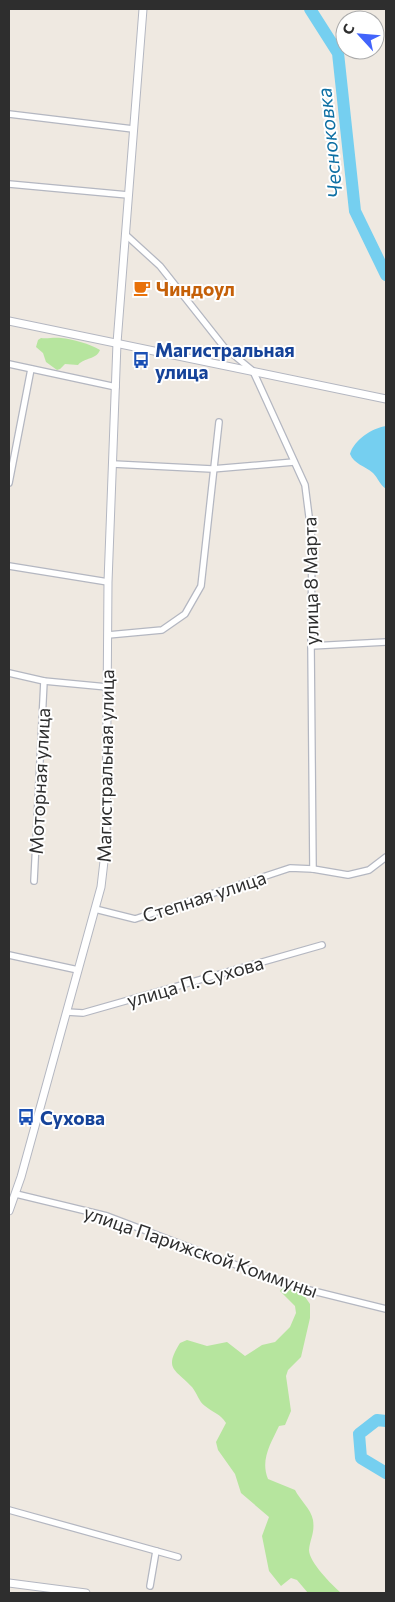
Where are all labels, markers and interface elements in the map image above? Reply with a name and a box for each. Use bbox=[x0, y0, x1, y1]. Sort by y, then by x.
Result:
north arrow bbox=[335, 10, 385, 60]
text: С bbox=[338, 21, 358, 37]
water label: Чесноковка bbox=[311, 86, 347, 200]
place label: Чиндоул bbox=[156, 277, 235, 300]
cafe icon: Чиндоул bbox=[132, 278, 152, 298]
place label: Магистральная улица bbox=[155, 338, 295, 383]
bus stop icon: Магистральная улица bbox=[131, 350, 151, 370]
street label: улица 8 Марта bbox=[297, 517, 323, 645]
street label: Магистральная улица bbox=[92, 669, 118, 863]
street label: Моторная улица bbox=[24, 707, 54, 855]
street label: Степная улица bbox=[139, 865, 269, 927]
street label: улица П. Сухова bbox=[124, 950, 266, 1012]
place label: Сухова bbox=[40, 1106, 105, 1129]
bus stop icon: Сухова bbox=[16, 1107, 36, 1127]
street label: улица Парижской Коммуны bbox=[81, 1200, 321, 1302]

